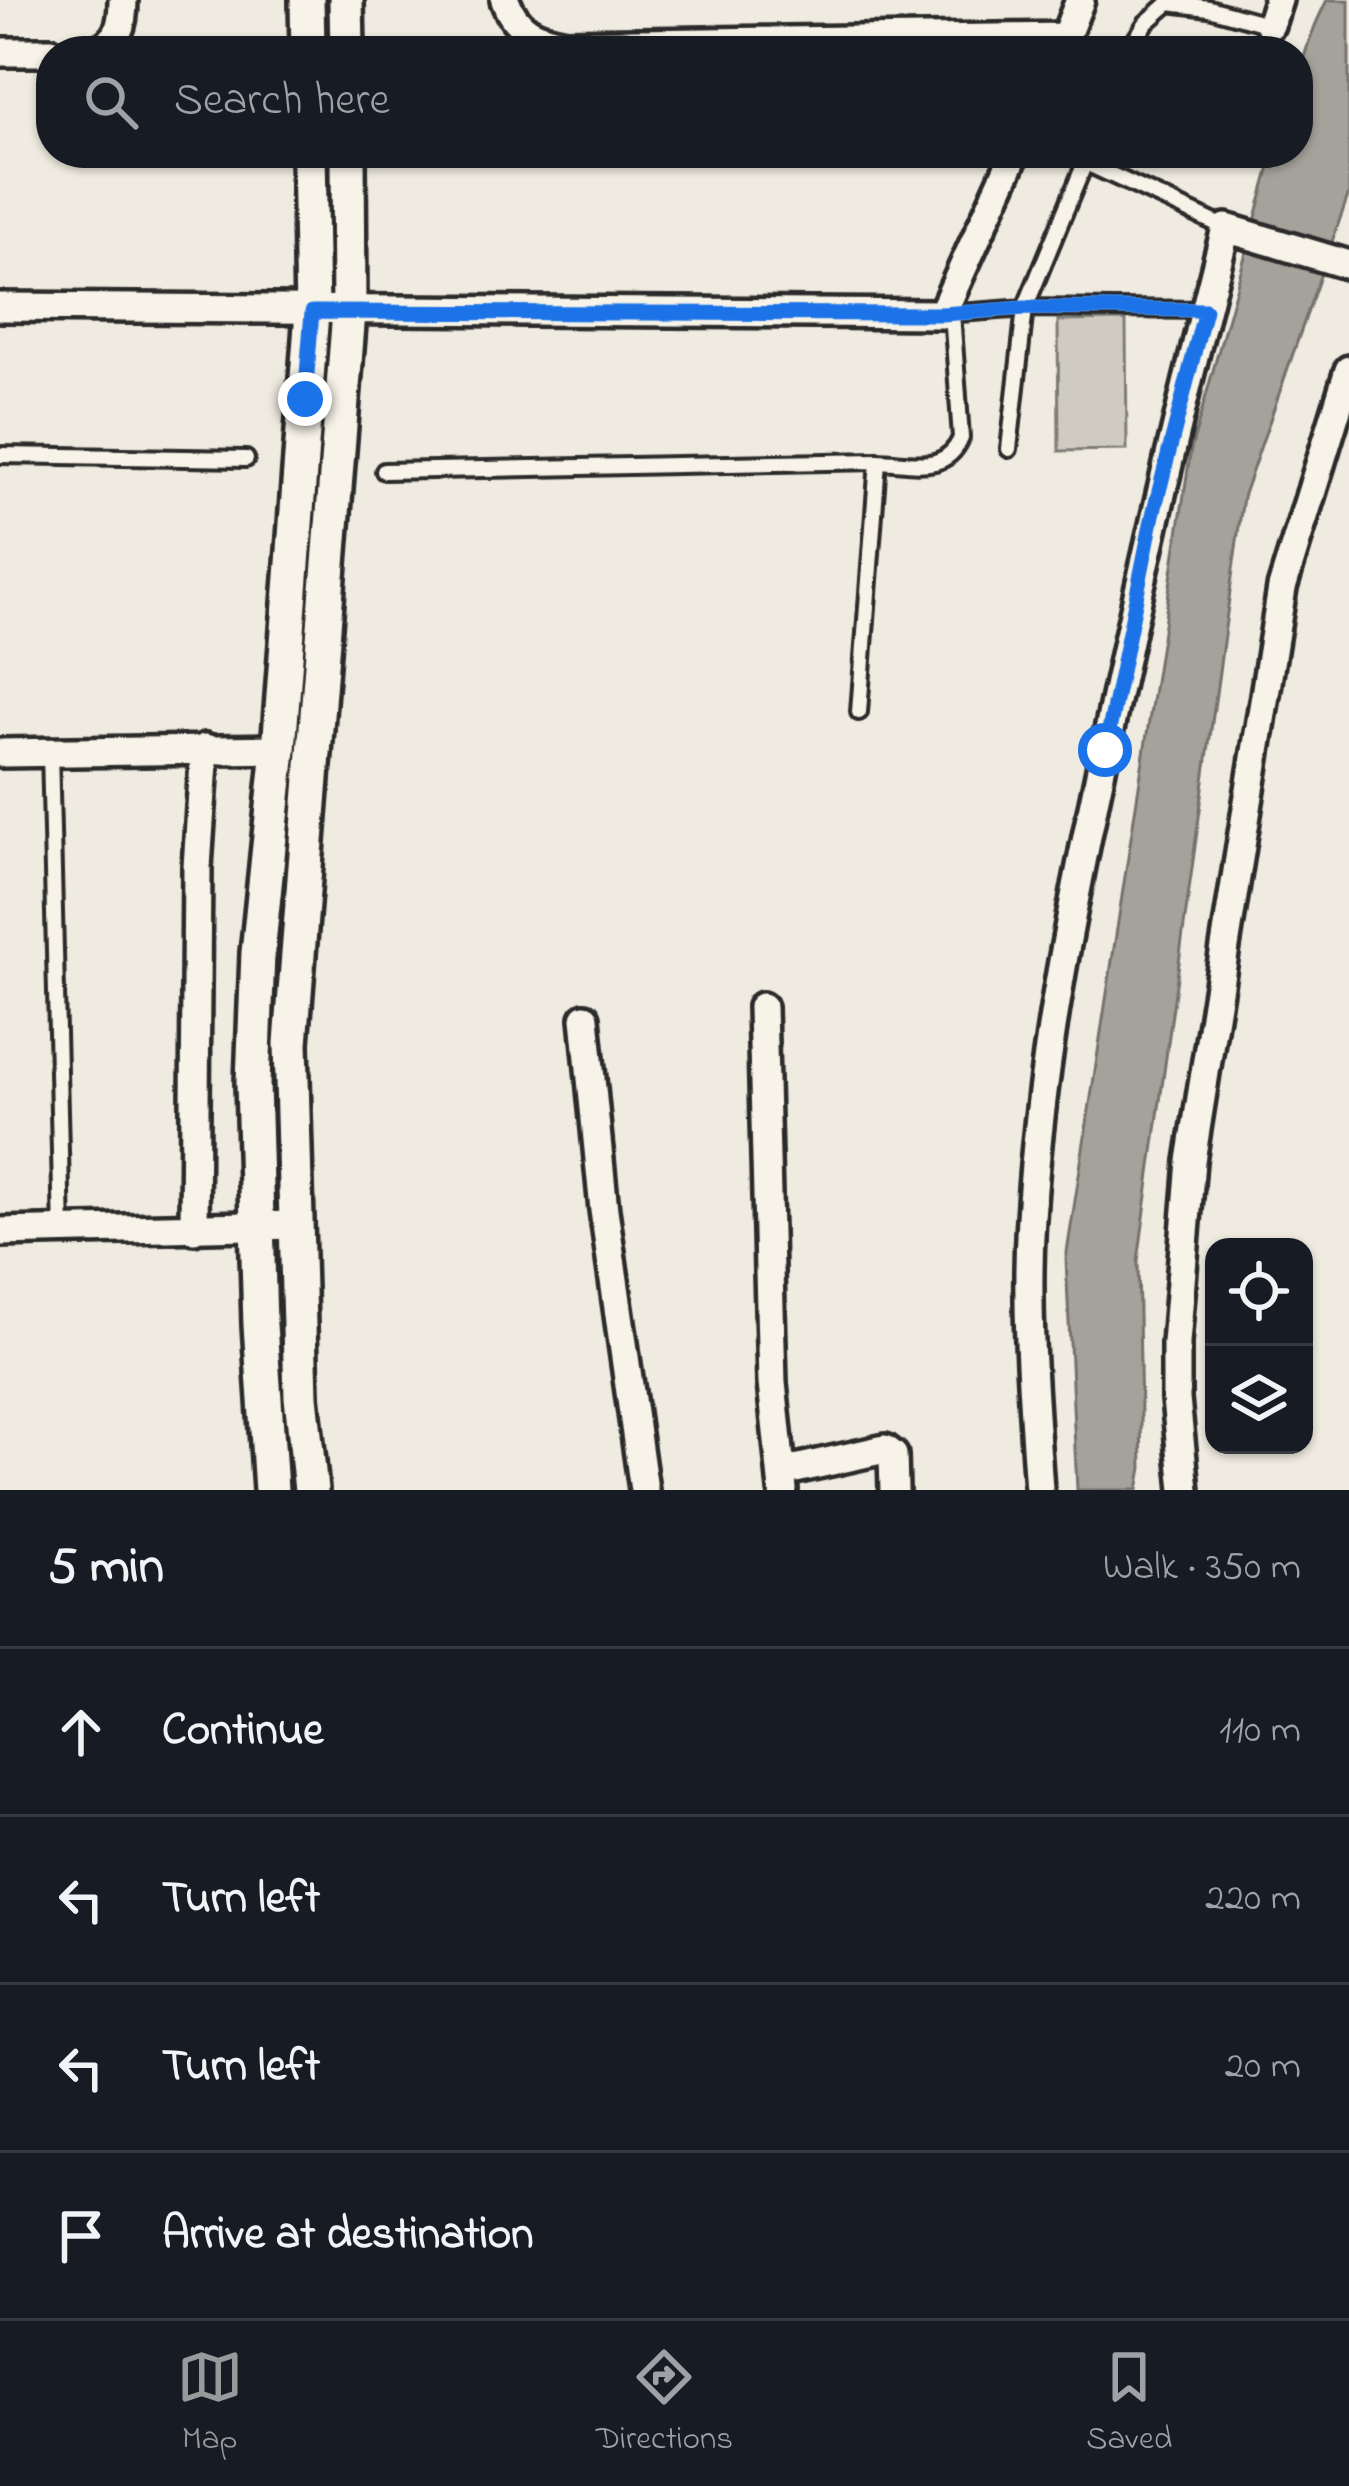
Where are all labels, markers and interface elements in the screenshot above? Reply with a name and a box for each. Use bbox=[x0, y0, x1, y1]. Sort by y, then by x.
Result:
search box bbox=[36, 36, 1313, 168]
icon: search bbox=[78, 69, 144, 135]
text: Search here bbox=[174, 69, 390, 135]
route end bbox=[278, 372, 332, 426]
route start bbox=[1078, 723, 1132, 777]
map controls bbox=[1205, 1238, 1313, 1454]
button: locate bbox=[1205, 1238, 1313, 1346]
button: layers bbox=[1205, 1346, 1313, 1454]
text: 5 min bbox=[48, 1531, 164, 1606]
text: Walk · 350 m bbox=[1103, 1540, 1301, 1597]
icon: ahead bbox=[48, 1699, 114, 1765]
text: Continue bbox=[162, 1699, 323, 1765]
text: 110 m bbox=[1219, 1703, 1301, 1760]
icon: left bbox=[48, 1867, 114, 1933]
text: Turn left bbox=[162, 1867, 320, 1933]
text: 220 m bbox=[1205, 1871, 1301, 1928]
icon: left bbox=[48, 2035, 114, 2101]
text: Turn left bbox=[162, 2035, 320, 2101]
text: 20 m bbox=[1225, 2039, 1301, 2096]
icon: arrive bbox=[48, 2203, 114, 2269]
text: Arrive at destination bbox=[162, 2203, 533, 2269]
tab: Map bbox=[177, 2344, 243, 2464]
tab: Directions bbox=[596, 2344, 733, 2464]
tab: Saved bbox=[1086, 2344, 1172, 2464]

